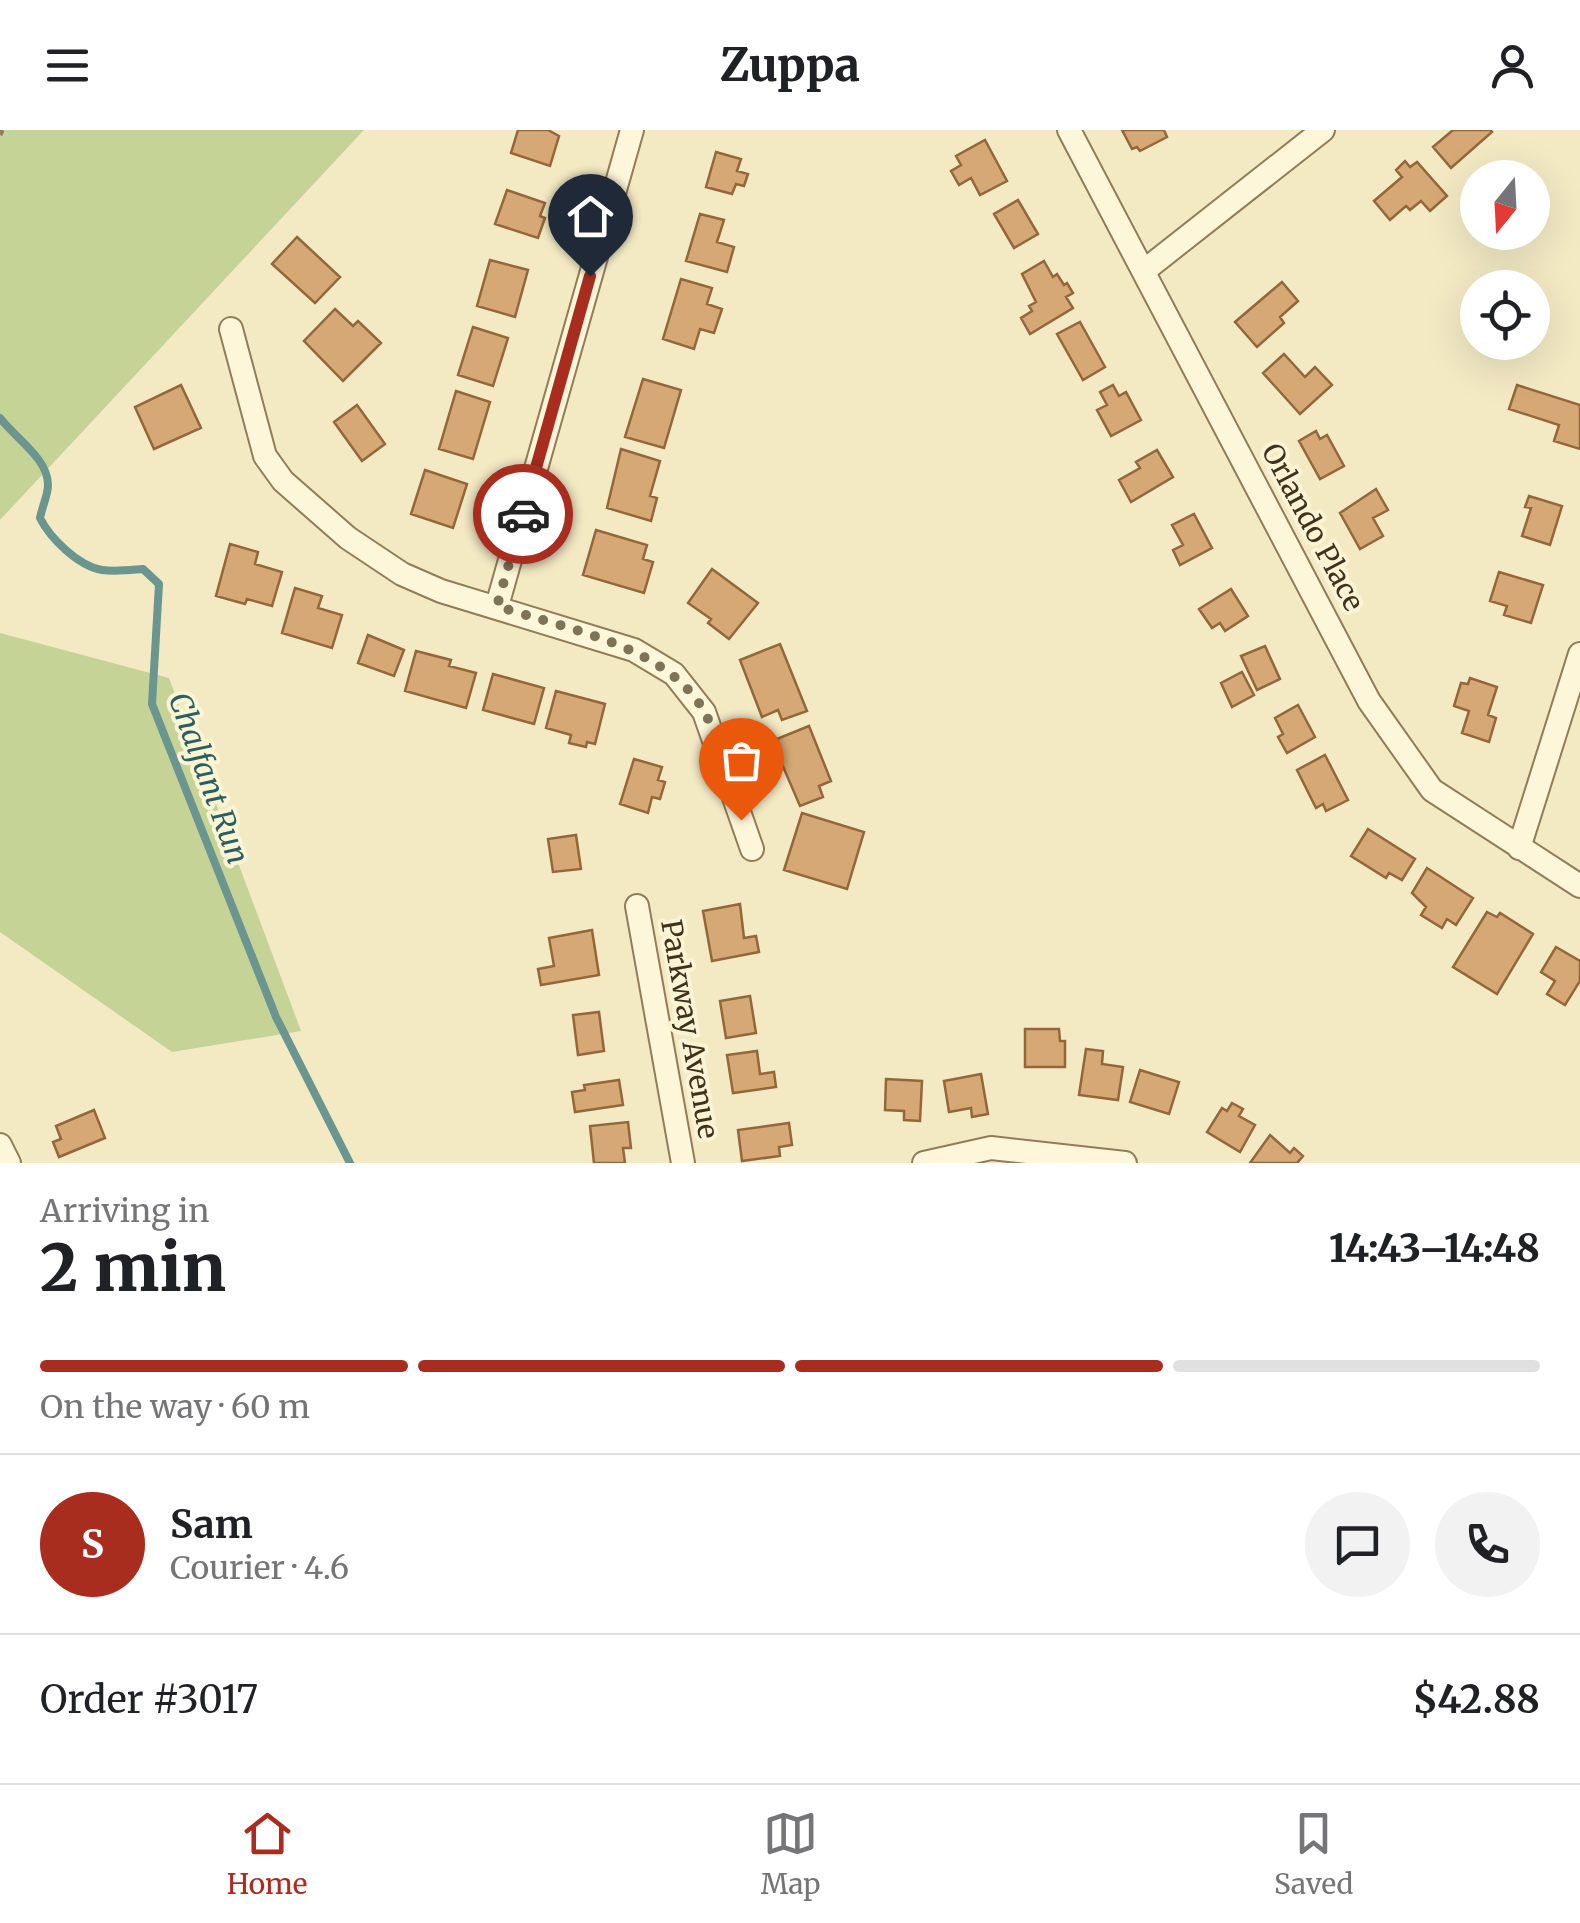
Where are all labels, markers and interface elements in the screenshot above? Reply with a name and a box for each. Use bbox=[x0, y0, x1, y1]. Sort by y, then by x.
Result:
text: Zuppa bbox=[720, 37, 860, 93]
icon: menu bbox=[40, 38, 95, 93]
icon: person bbox=[1485, 38, 1540, 93]
north arrow bbox=[1460, 160, 1550, 250]
map controls bbox=[1460, 160, 1550, 360]
pin bbox=[548, 174, 633, 277]
icon: home bbox=[563, 189, 618, 244]
button: locate bbox=[1460, 270, 1550, 360]
street label: Orlando Place bbox=[1254, 437, 1372, 617]
courier bbox=[473, 464, 573, 564]
icon: car bbox=[496, 487, 551, 542]
water label: Chalfant Run bbox=[160, 687, 258, 869]
pin bbox=[699, 718, 784, 821]
icon: bag bbox=[714, 733, 769, 788]
street label: Parkway Avenue bbox=[653, 917, 727, 1141]
text: Arriving in bbox=[40, 1191, 209, 1231]
text: 14:43–14:48 bbox=[1329, 1225, 1540, 1272]
text: 2 min bbox=[40, 1227, 226, 1309]
text: On the way · 60 m bbox=[40, 1387, 310, 1427]
button: chat bbox=[1305, 1492, 1410, 1597]
button: phone bbox=[1435, 1492, 1540, 1597]
text: Sam bbox=[170, 1501, 253, 1548]
text: S bbox=[81, 1521, 104, 1568]
text: Courier · 4.6 bbox=[170, 1548, 349, 1588]
text: Order #3017 bbox=[40, 1676, 258, 1723]
text: $42.88 bbox=[1412, 1676, 1540, 1723]
tab: Home bbox=[227, 1806, 307, 1902]
tab: Map bbox=[761, 1806, 821, 1902]
tab: Saved bbox=[1274, 1806, 1353, 1902]

